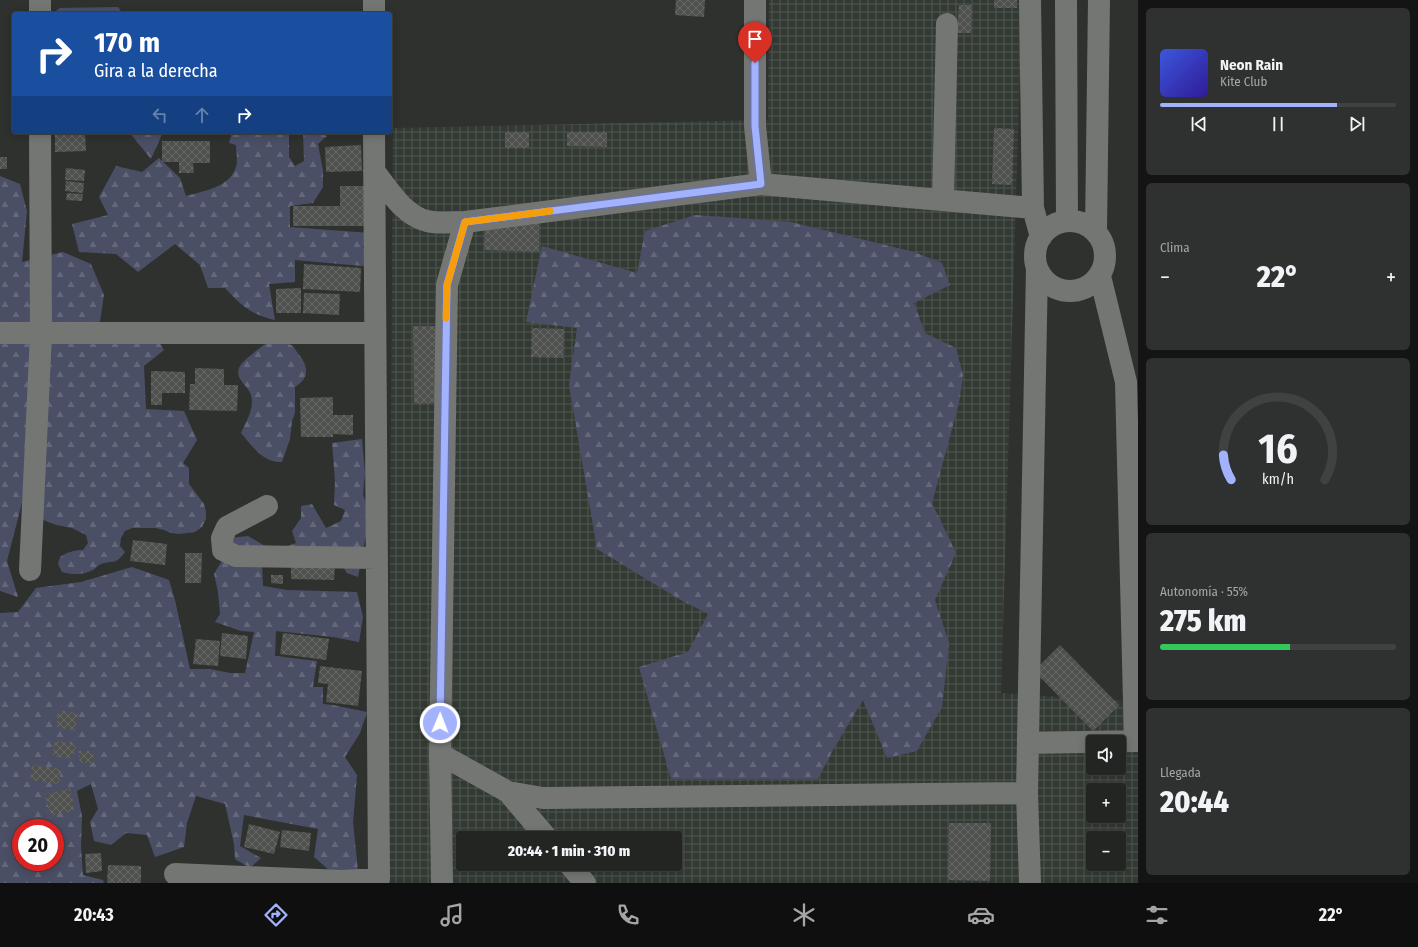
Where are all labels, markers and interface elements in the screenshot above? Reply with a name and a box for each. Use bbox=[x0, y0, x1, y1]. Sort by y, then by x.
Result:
pin bbox=[738, 22, 772, 63]
text: 170 m bbox=[94, 26, 160, 59]
icon: right bbox=[28, 28, 80, 80]
icon: arrive bbox=[744, 28, 766, 50]
text: Neon Rain bbox=[1220, 56, 1283, 74]
text: Gira a la derecha bbox=[94, 60, 218, 82]
text: Kite Club bbox=[1220, 74, 1267, 89]
icon: left bbox=[149, 104, 171, 126]
icon: ahead bbox=[191, 104, 213, 126]
icon: right bbox=[233, 104, 255, 126]
icon: previous bbox=[1188, 113, 1210, 135]
icon: pause bbox=[1267, 113, 1289, 135]
icon: next bbox=[1346, 113, 1368, 135]
text: Clima bbox=[1160, 240, 1190, 255]
text: 22° bbox=[1257, 259, 1299, 295]
text: − bbox=[1160, 264, 1170, 291]
text: + bbox=[1386, 264, 1396, 291]
text: 16 bbox=[1258, 423, 1298, 473]
text: km/h bbox=[1262, 470, 1294, 487]
text: Autonomía · 55% bbox=[1160, 584, 1248, 599]
text: 275 km bbox=[1160, 603, 1246, 639]
position arrow bbox=[419, 702, 461, 744]
map controls bbox=[1086, 735, 1126, 871]
button: sound bbox=[1086, 735, 1126, 775]
text: Llegada bbox=[1160, 765, 1201, 780]
button: + bbox=[1086, 783, 1126, 823]
text: 20:44 bbox=[1160, 784, 1229, 820]
speed limit sign: 20 bbox=[12, 819, 64, 871]
button: − bbox=[1086, 831, 1126, 871]
text: 20:44 · 1 min · 310 m bbox=[508, 842, 630, 860]
icon: directions bbox=[262, 901, 290, 929]
icon: music bbox=[438, 901, 466, 929]
icon: phone bbox=[614, 901, 642, 929]
icon: climate bbox=[790, 901, 818, 929]
icon: car bbox=[967, 901, 995, 929]
icon: filters bbox=[1143, 901, 1171, 929]
text: 20:43 bbox=[74, 904, 114, 926]
text: 22° bbox=[1319, 904, 1344, 926]

